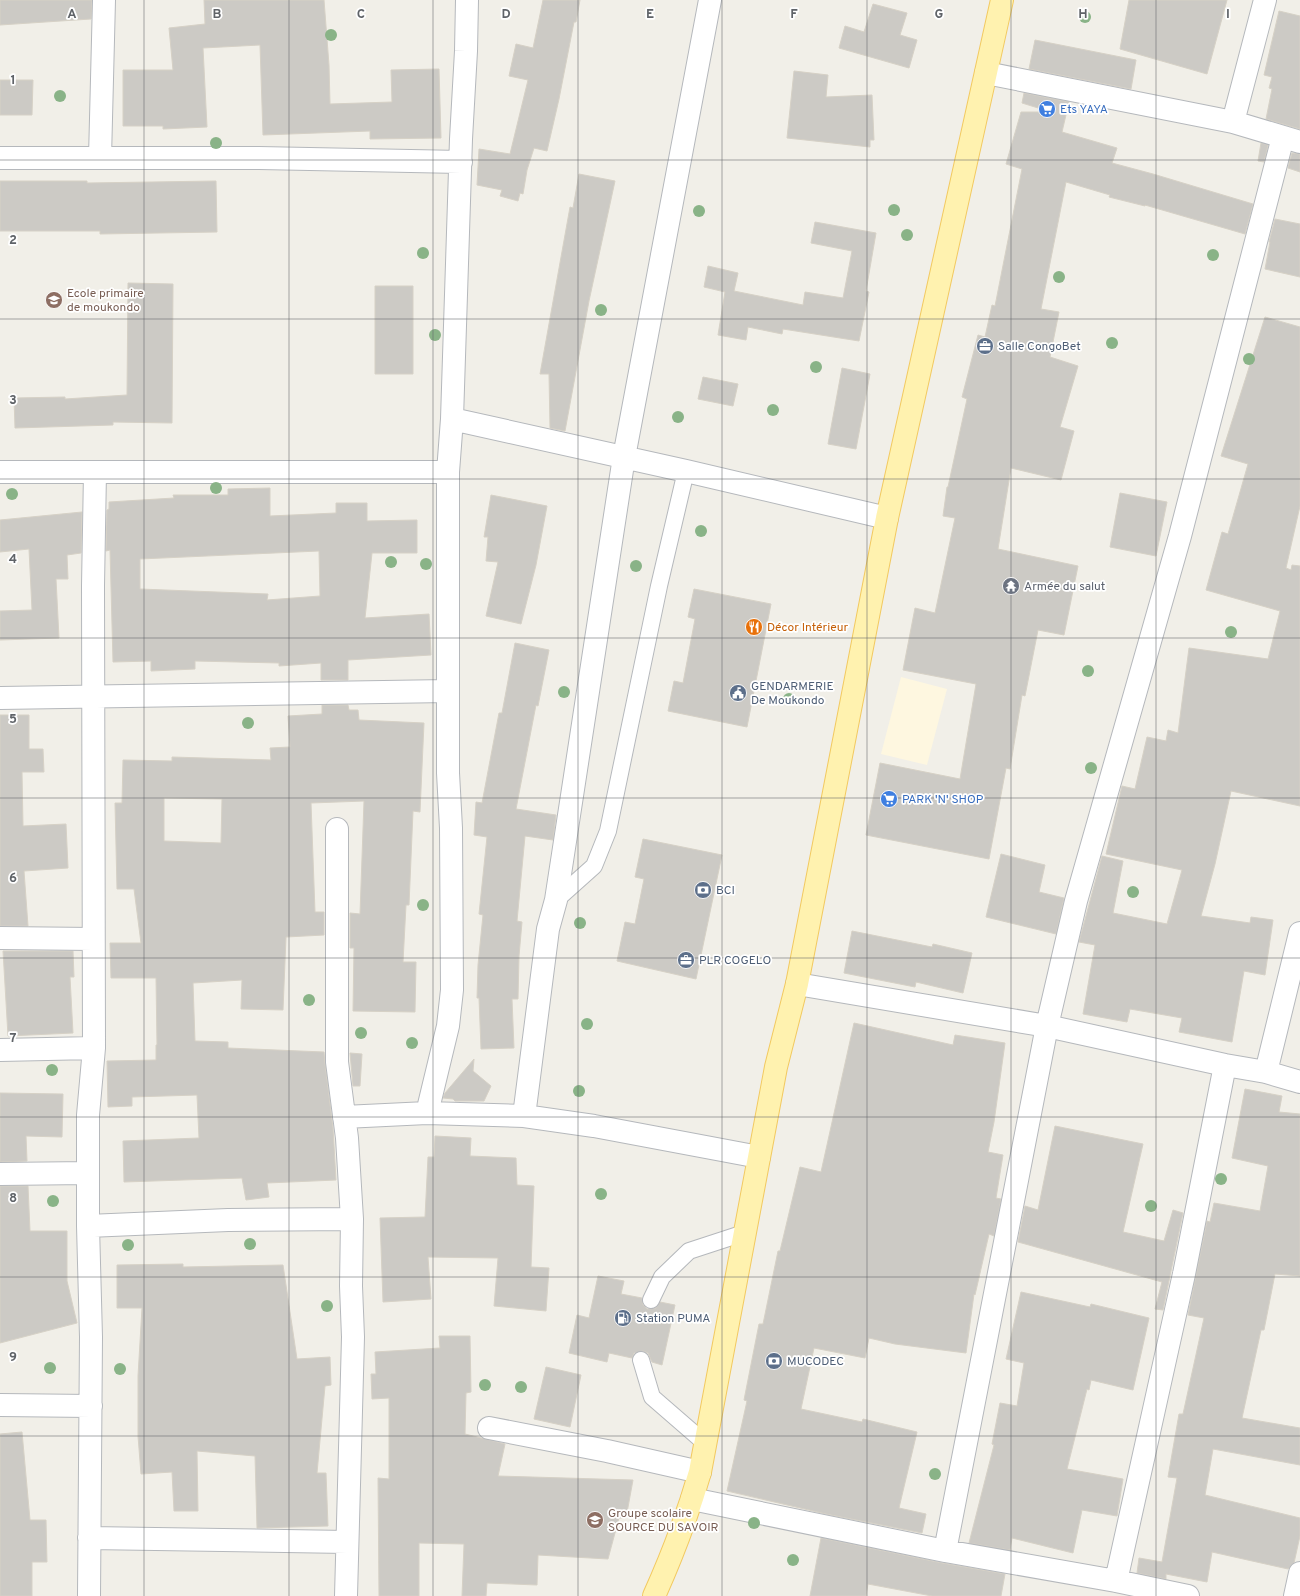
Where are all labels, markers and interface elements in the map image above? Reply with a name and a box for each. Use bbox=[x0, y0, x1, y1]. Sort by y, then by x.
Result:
text: A bbox=[67, 7, 77, 23]
text: B bbox=[213, 7, 222, 23]
text: C bbox=[357, 7, 365, 23]
text: D bbox=[501, 7, 511, 23]
text: E bbox=[646, 7, 654, 23]
text: F bbox=[790, 7, 798, 23]
text: G bbox=[935, 7, 944, 23]
text: H bbox=[1078, 7, 1088, 23]
text: I bbox=[1226, 7, 1230, 23]
text: 1 bbox=[10, 73, 16, 89]
supermarket icon: Ets YAYA bbox=[1037, 99, 1057, 119]
place label: Ets YAYA bbox=[1060, 102, 1108, 118]
text: 2 bbox=[9, 233, 17, 249]
place label: Ecole primaire de moukondo bbox=[67, 286, 144, 316]
school or university icon: Ecole primaire de moukondo bbox=[44, 290, 64, 310]
office icon: Salle CongoBet bbox=[975, 336, 995, 356]
place label: Salle CongoBet bbox=[998, 339, 1081, 355]
text: 3 bbox=[9, 393, 17, 409]
text: 4 bbox=[9, 552, 17, 568]
temple icon: Armée du salut bbox=[1001, 576, 1021, 596]
place label: Armée du salut bbox=[1024, 579, 1105, 595]
restaurant icon: Décor Intérieur bbox=[744, 617, 764, 637]
place label: Décor Intérieur bbox=[767, 620, 849, 636]
place label: GENDARMERIE De Moukondo bbox=[751, 679, 834, 709]
public building icon: GENDARMERIE De Moukondo bbox=[728, 683, 748, 703]
text: 5 bbox=[9, 712, 17, 728]
supermarket icon: PARK 'N' SHOP bbox=[879, 789, 899, 809]
place label: PARK 'N' SHOP bbox=[902, 792, 984, 808]
text: 6 bbox=[9, 871, 17, 887]
bank icon: BCI bbox=[693, 880, 713, 900]
place label: BCI bbox=[716, 883, 735, 899]
office icon: PLR COGELO bbox=[676, 950, 696, 970]
place label: PLR COGELO bbox=[699, 953, 771, 969]
text: 7 bbox=[10, 1031, 17, 1047]
text: 8 bbox=[9, 1191, 17, 1207]
fuel station icon: Station PUMA bbox=[613, 1308, 633, 1328]
place label: Station PUMA bbox=[636, 1311, 710, 1327]
text: 9 bbox=[9, 1350, 17, 1366]
bank icon: MUCODEC bbox=[764, 1351, 784, 1371]
place label: MUCODEC bbox=[787, 1354, 844, 1370]
place label: Groupe scolaire SOURCE DU SAVOIR bbox=[608, 1506, 719, 1536]
school or university icon: Groupe scolaire SOURCE DU SAVOIR bbox=[585, 1510, 605, 1530]

